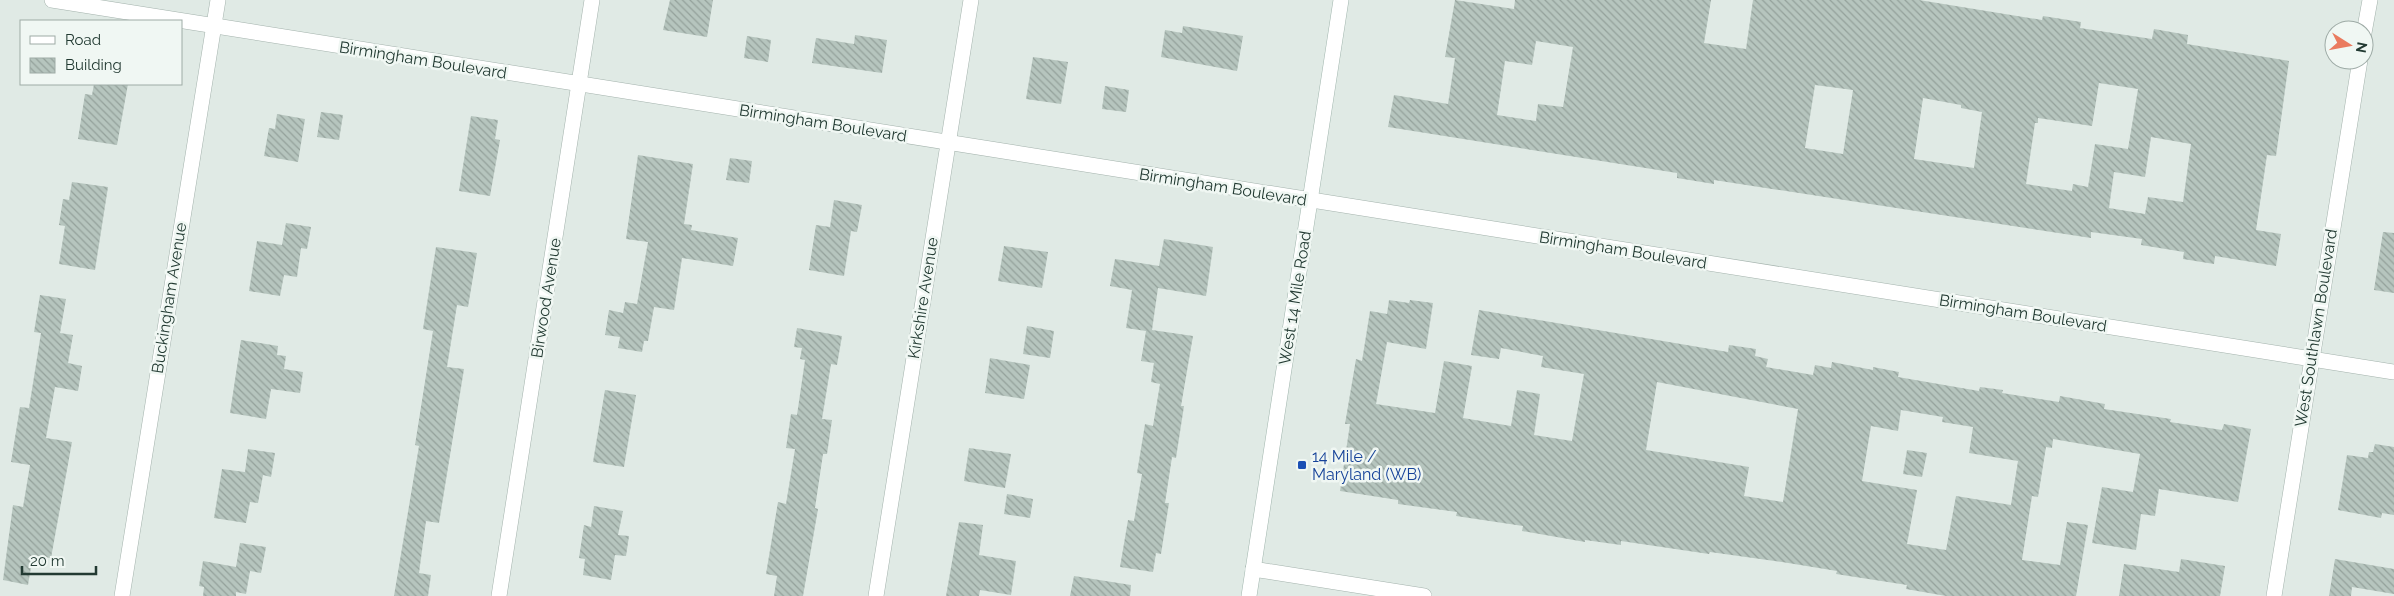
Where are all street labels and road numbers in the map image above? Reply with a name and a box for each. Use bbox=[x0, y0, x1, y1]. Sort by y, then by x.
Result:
street label: Birmingham Boulevard bbox=[338, 37, 508, 83]
street label: Birmingham Boulevard bbox=[738, 100, 908, 146]
street label: Birmingham Boulevard bbox=[1138, 164, 1308, 210]
street label: Buckingham Avenue bbox=[148, 221, 190, 375]
street label: Birmingham Boulevard bbox=[1538, 227, 1708, 273]
street label: West Southlawn Boulevard bbox=[2291, 227, 2341, 428]
street label: West 14 Mile Road bbox=[1275, 230, 1315, 366]
street label: Kirkshire Avenue bbox=[904, 236, 942, 360]
street label: Birwood Avenue bbox=[527, 237, 565, 359]
street label: Birmingham Boulevard bbox=[1938, 290, 2108, 336]

